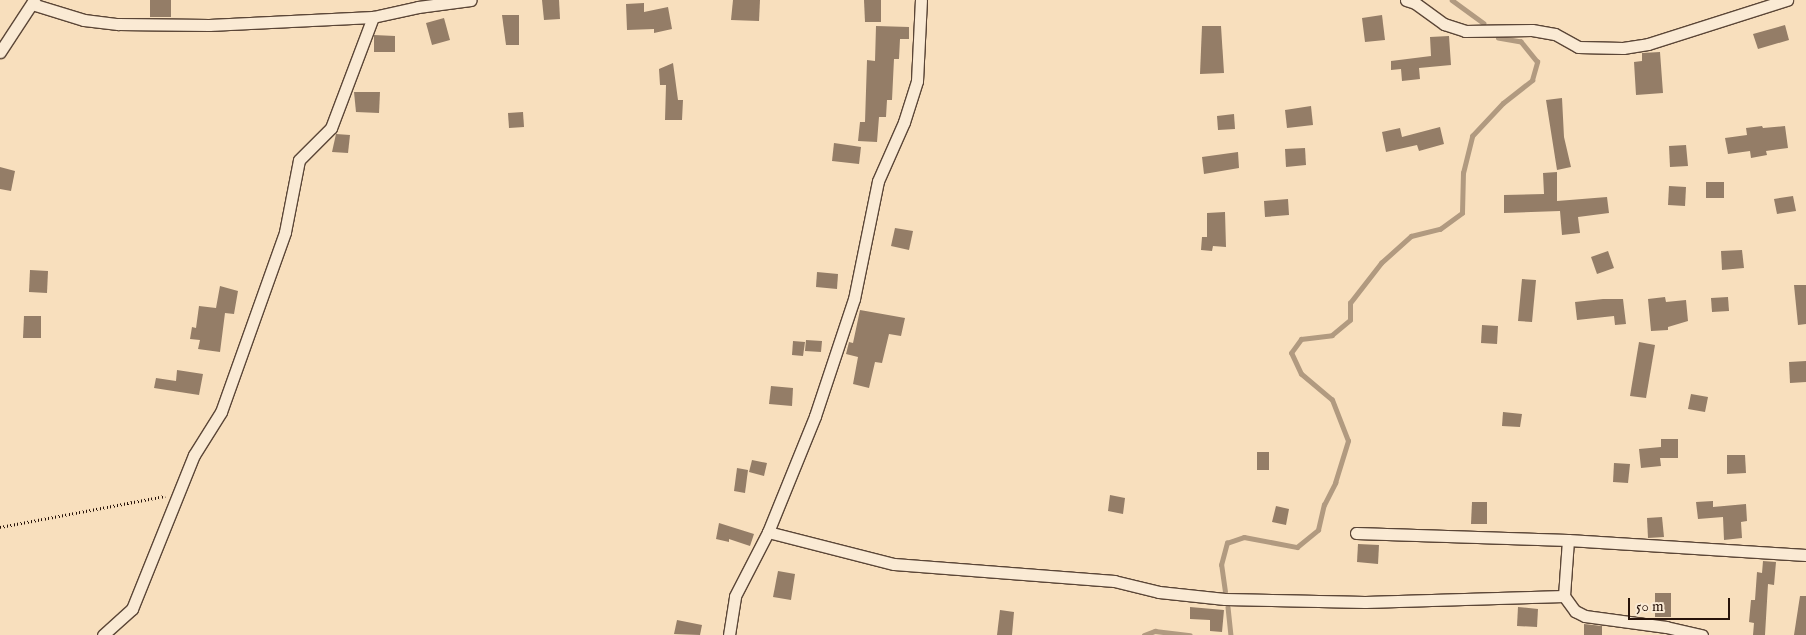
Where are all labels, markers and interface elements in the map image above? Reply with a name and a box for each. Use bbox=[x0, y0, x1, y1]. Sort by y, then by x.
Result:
scale bar bbox=[1631, 588, 1734, 620]
text: 50 m bbox=[1636, 597, 1664, 616]

